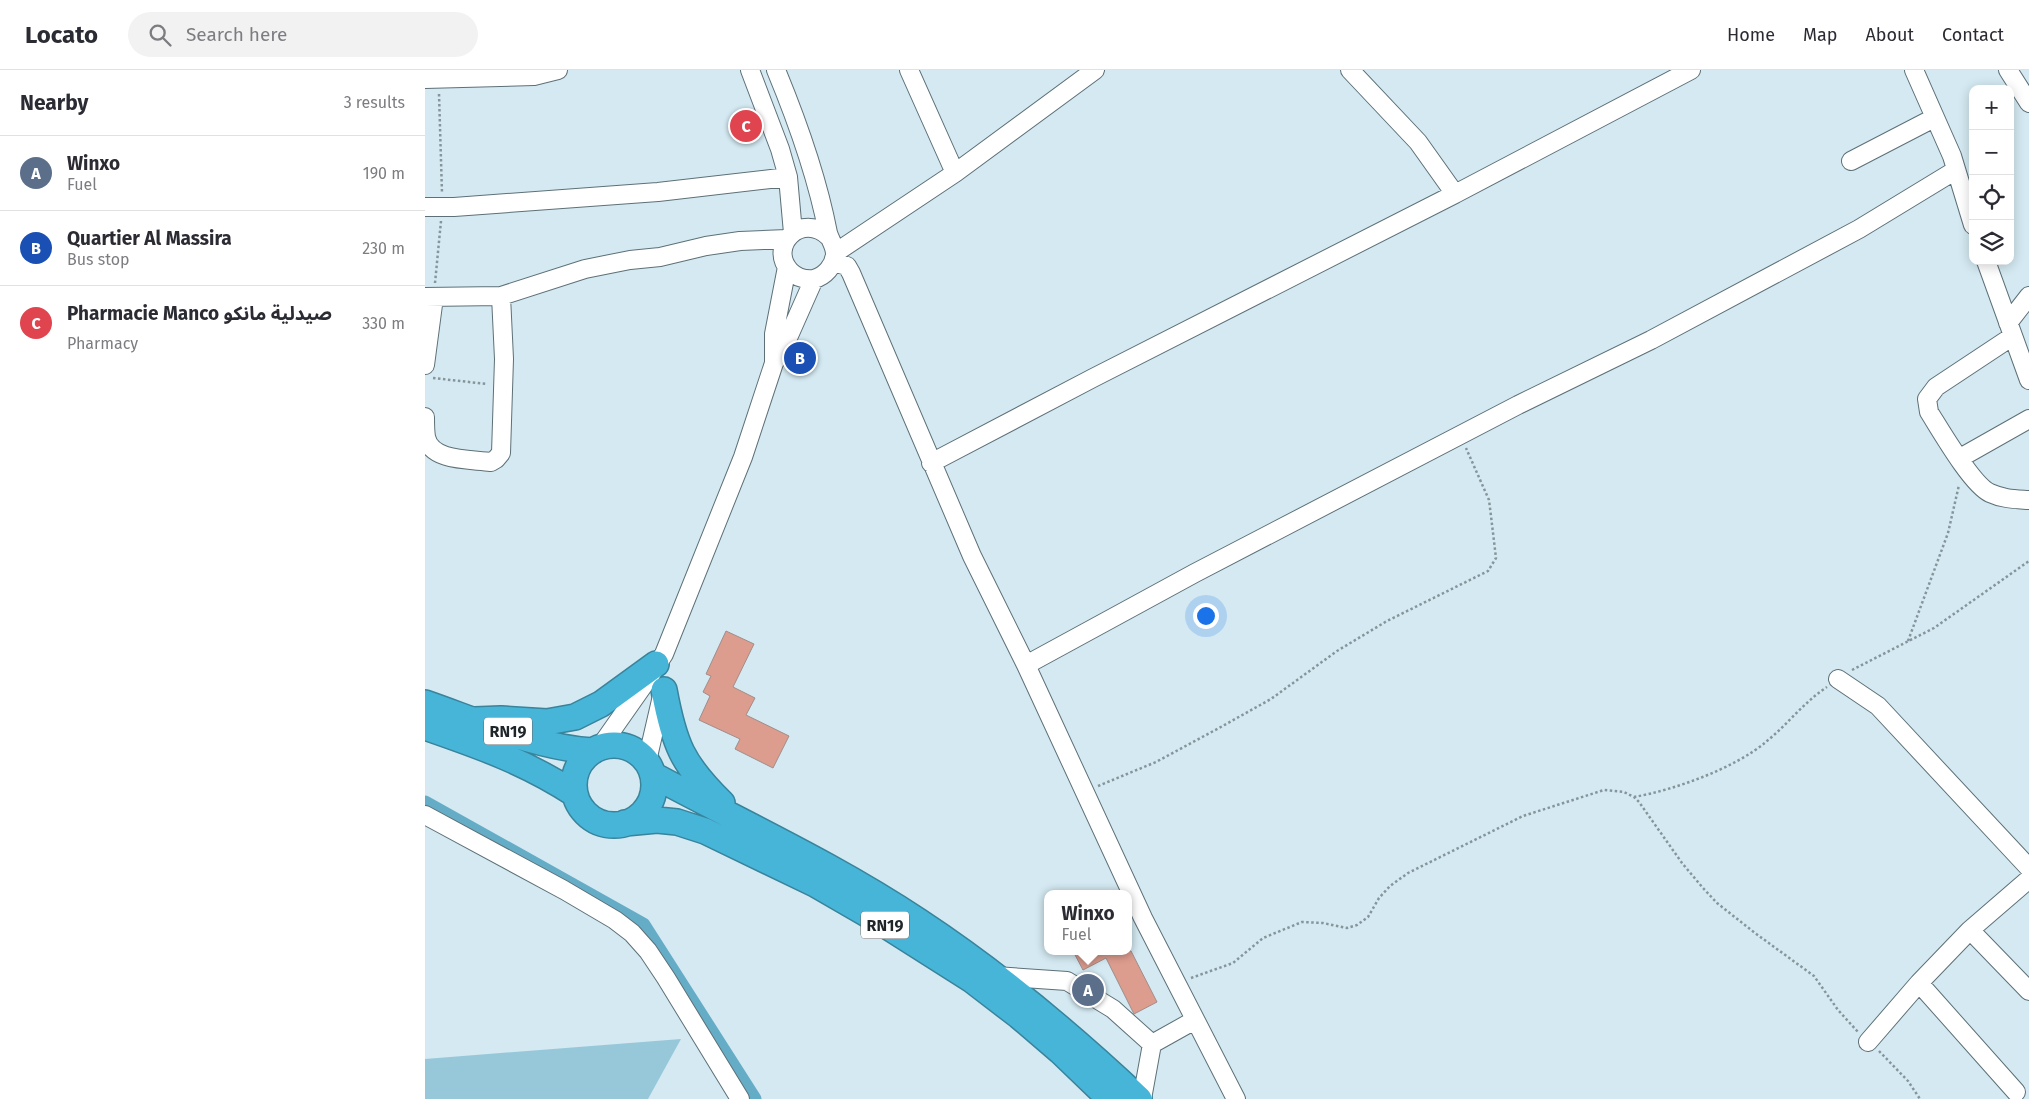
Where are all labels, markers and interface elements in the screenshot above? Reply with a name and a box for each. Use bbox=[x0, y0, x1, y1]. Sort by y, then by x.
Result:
search box bbox=[128, 12, 478, 57]
text: Locato bbox=[25, 21, 98, 49]
icon: search bbox=[146, 21, 174, 49]
text: Search here bbox=[186, 23, 287, 46]
text: Home bbox=[1727, 24, 1775, 46]
text: Map bbox=[1803, 24, 1837, 46]
text: About bbox=[1865, 24, 1914, 46]
text: Contact bbox=[1942, 24, 2004, 46]
map controls bbox=[1969, 85, 2014, 265]
button: + bbox=[1969, 85, 2014, 130]
text: Nearby bbox=[20, 90, 88, 116]
text: 3 results bbox=[344, 93, 405, 112]
pin: C bbox=[730, 107, 762, 145]
button: − bbox=[1969, 130, 2014, 175]
text: Winxo bbox=[67, 152, 120, 175]
text: A bbox=[31, 164, 41, 183]
text: 190 m bbox=[363, 164, 405, 183]
text: Fuel bbox=[67, 175, 97, 194]
button: locate bbox=[1969, 175, 2014, 220]
button: layers bbox=[1969, 220, 2014, 265]
text: Quartier Al Massira bbox=[67, 227, 232, 250]
text: B bbox=[31, 239, 41, 258]
text: 230 m bbox=[362, 239, 405, 258]
text: Bus stop bbox=[67, 250, 130, 269]
text: Pharmacie Manco صيدلية مانكو bbox=[67, 302, 332, 325]
text: C bbox=[31, 314, 41, 333]
text: 330 m bbox=[362, 314, 405, 333]
text: Pharmacy bbox=[67, 334, 138, 353]
pin: B bbox=[784, 339, 816, 377]
your location bbox=[1193, 603, 1219, 629]
road number: RN19 bbox=[484, 718, 532, 744]
popup bbox=[1044, 890, 1132, 955]
text: Winxo bbox=[1062, 902, 1115, 925]
road number: RN19 bbox=[861, 912, 909, 938]
text: Fuel bbox=[1062, 925, 1091, 944]
pin: A bbox=[1072, 971, 1104, 1009]

